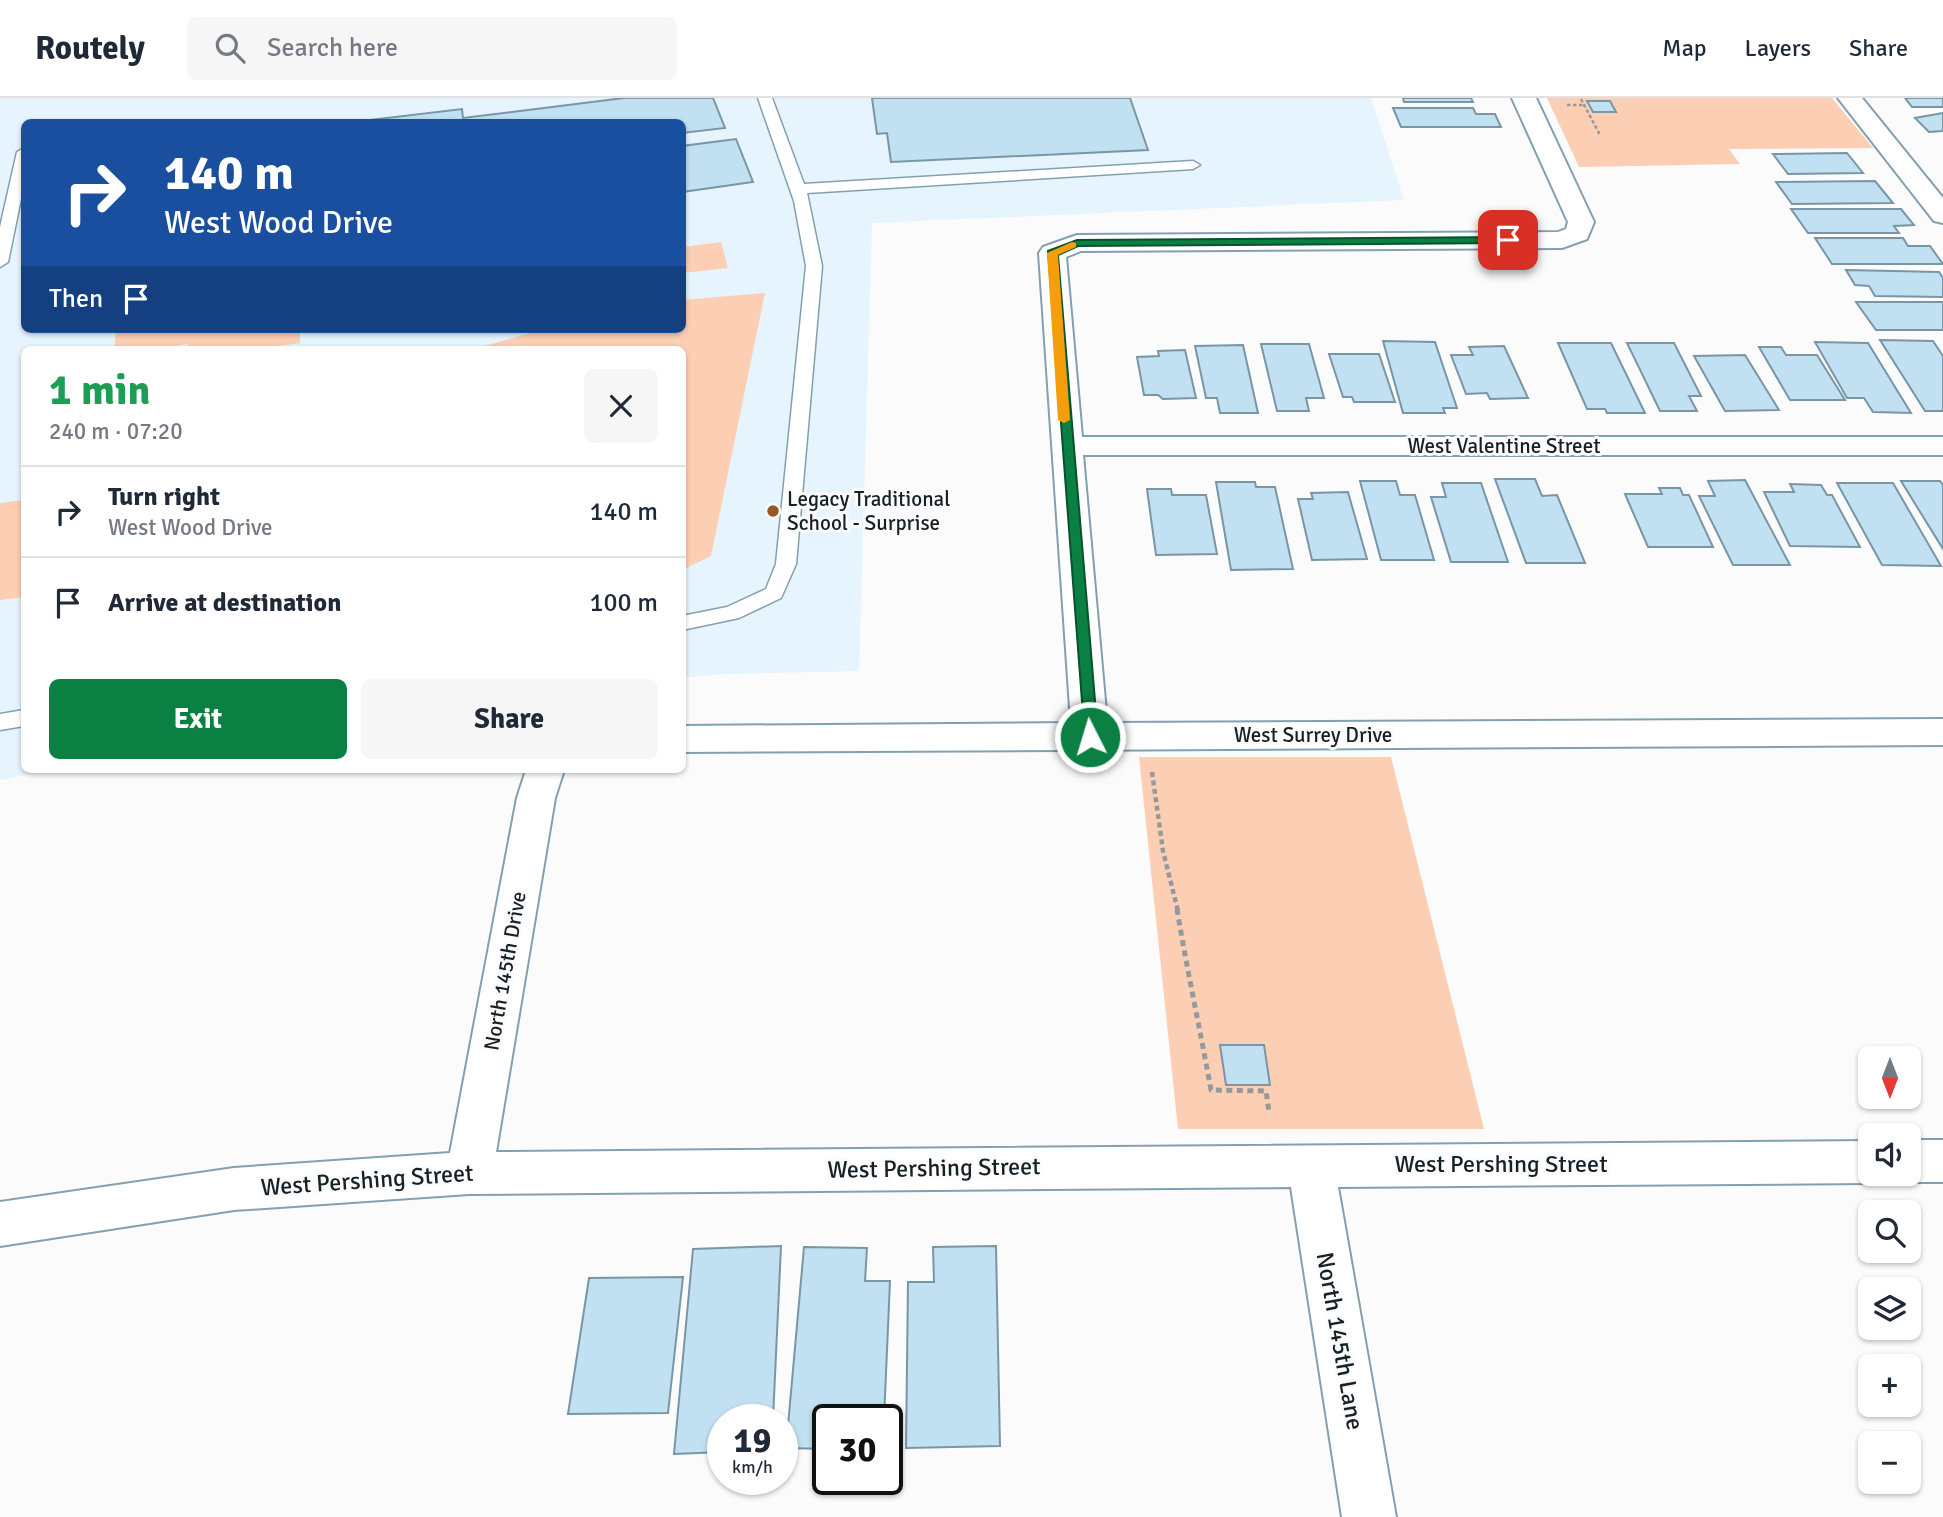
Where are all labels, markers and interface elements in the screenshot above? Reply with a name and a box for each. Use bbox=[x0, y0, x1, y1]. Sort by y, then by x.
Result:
search box bbox=[187, 17, 677, 80]
text: Routely bbox=[35, 28, 145, 69]
icon: search bbox=[211, 29, 249, 67]
text: Search here bbox=[267, 32, 398, 64]
text: Map bbox=[1662, 33, 1707, 63]
text: Layers bbox=[1745, 33, 1811, 63]
text: Share bbox=[1849, 33, 1908, 63]
text: 140 m bbox=[164, 143, 294, 203]
icon: right bbox=[49, 147, 140, 238]
text: West Wood Drive bbox=[164, 203, 393, 242]
pin bbox=[1478, 210, 1538, 270]
icon: arrive bbox=[1489, 221, 1527, 259]
icon: arrive bbox=[117, 280, 155, 318]
text: Then bbox=[49, 283, 103, 315]
text: 1 min bbox=[49, 365, 150, 416]
button: close bbox=[584, 369, 658, 443]
text: 240 m · 07:20 bbox=[49, 417, 183, 446]
street label: West Valentine Street bbox=[1407, 433, 1601, 459]
text: Turn right bbox=[108, 481, 220, 513]
place label: Legacy Traditional School - Surprise bbox=[787, 486, 950, 536]
icon: right bbox=[49, 493, 87, 531]
text: 140 m bbox=[589, 496, 658, 528]
marker: Legacy Traditional School - Surprise bbox=[765, 503, 781, 519]
text: West Wood Drive bbox=[108, 513, 273, 542]
icon: arrive bbox=[49, 584, 87, 622]
text: Arrive at destination bbox=[108, 587, 341, 619]
text: 100 m bbox=[589, 587, 658, 619]
button: Exit bbox=[49, 679, 347, 759]
button: Share bbox=[361, 679, 658, 759]
position arrow bbox=[1053, 700, 1127, 774]
street label: West Surrey Drive bbox=[1234, 722, 1392, 748]
street label: North 145th Drive bbox=[478, 889, 532, 1053]
north arrow bbox=[1858, 1046, 1922, 1110]
map controls bbox=[1858, 1046, 1921, 1494]
button: sound bbox=[1858, 1123, 1921, 1186]
street label: West Pershing Street bbox=[1394, 1149, 1608, 1179]
street label: West Pershing Street bbox=[827, 1151, 1041, 1185]
street label: West Pershing Street bbox=[260, 1158, 474, 1202]
button: search bbox=[1858, 1200, 1921, 1263]
street label: North 145th Lane bbox=[1310, 1250, 1370, 1432]
button: layers bbox=[1858, 1277, 1921, 1340]
button: + bbox=[1858, 1354, 1921, 1417]
speed limit sign: 30 bbox=[812, 1404, 903, 1495]
text: 19 bbox=[734, 1419, 771, 1462]
button: − bbox=[1858, 1431, 1921, 1494]
text: km/h bbox=[732, 1456, 773, 1478]

